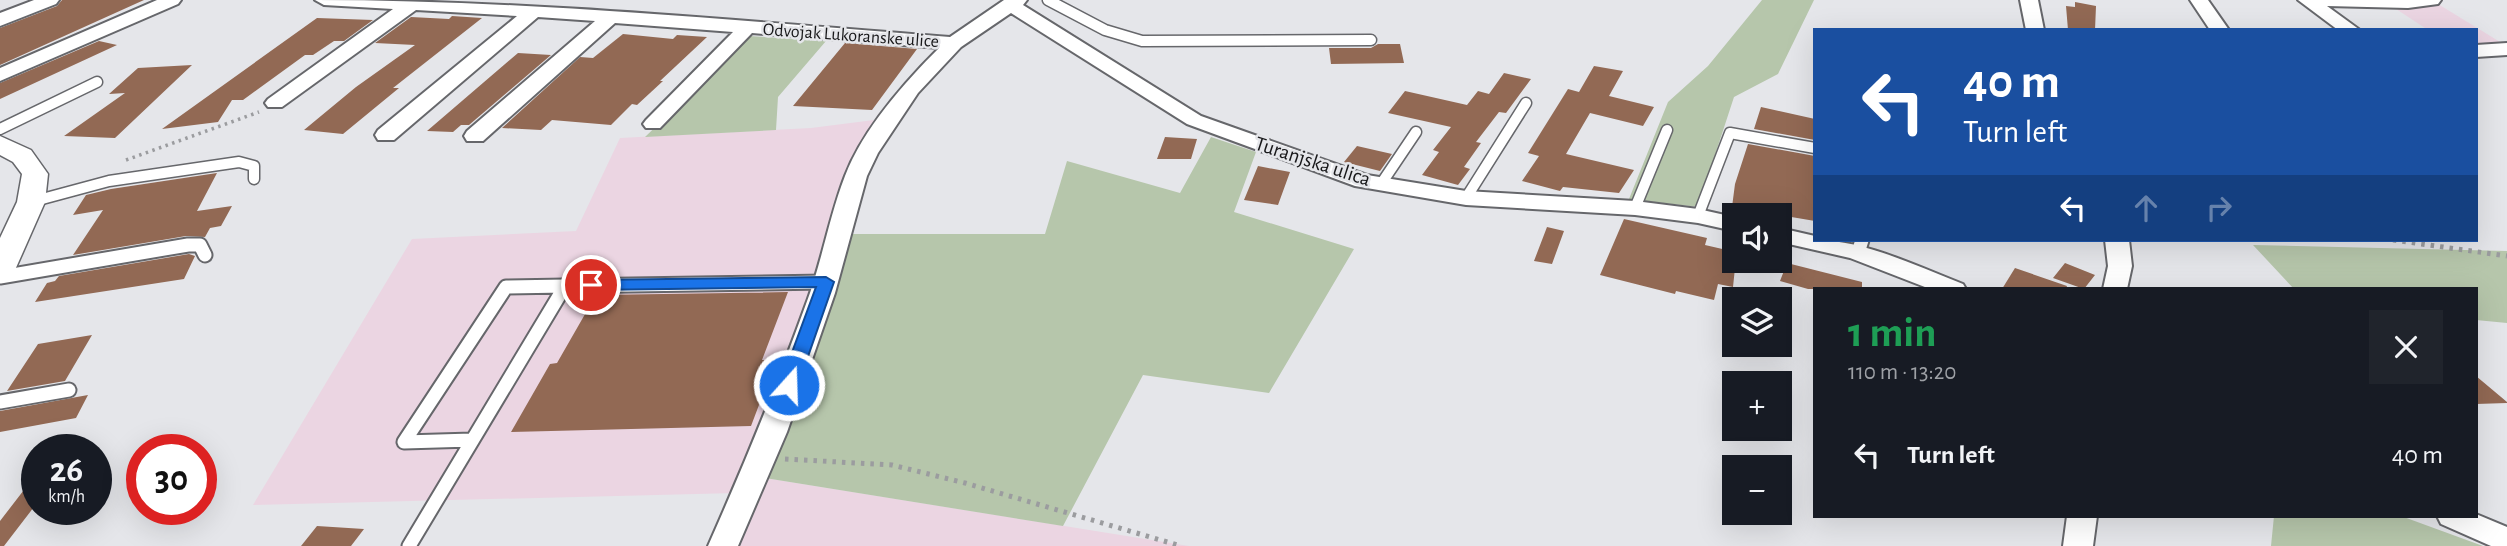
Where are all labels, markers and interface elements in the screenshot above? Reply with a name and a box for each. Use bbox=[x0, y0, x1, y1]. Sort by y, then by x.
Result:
street label: Odvojak Lukoranske ulice bbox=[762, 21, 940, 51]
icon: left bbox=[1848, 56, 1939, 147]
text: 40 m bbox=[1963, 58, 2060, 107]
text: Turn left bbox=[1963, 116, 2067, 148]
street label: Turanjska ulica bbox=[1252, 133, 1374, 190]
icon: left bbox=[2054, 189, 2092, 227]
icon: ahead bbox=[2127, 189, 2165, 227]
icon: right bbox=[2200, 189, 2238, 227]
map controls bbox=[1722, 203, 1792, 525]
button: sound bbox=[1722, 203, 1792, 273]
pin bbox=[561, 255, 621, 315]
icon: arrive bbox=[572, 266, 610, 304]
button: layers bbox=[1722, 287, 1792, 357]
button: close bbox=[2369, 310, 2443, 384]
text: 1 min bbox=[1848, 312, 1937, 354]
position arrow bbox=[752, 348, 826, 422]
text: 110 m · 13:20 bbox=[1848, 361, 1956, 384]
button: + bbox=[1722, 371, 1792, 441]
speed limit sign: 30 bbox=[126, 434, 217, 525]
icon: left bbox=[1848, 436, 1886, 474]
text: Turn left bbox=[1907, 442, 1995, 468]
text: 40 m bbox=[2392, 442, 2443, 468]
text: 26 bbox=[50, 453, 83, 488]
button: − bbox=[1722, 455, 1792, 525]
text: km/h bbox=[48, 488, 85, 506]

